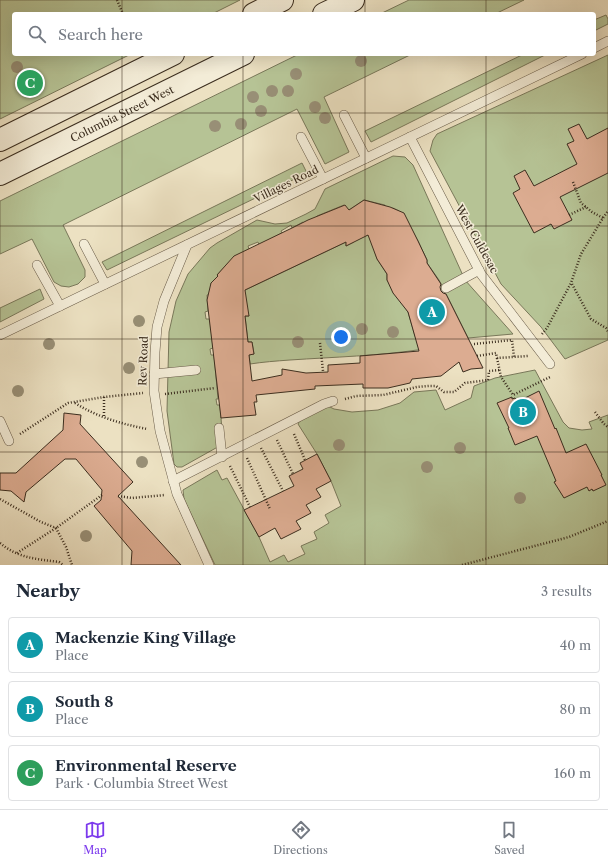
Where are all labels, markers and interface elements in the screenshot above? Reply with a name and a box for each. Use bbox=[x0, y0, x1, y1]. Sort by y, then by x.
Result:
search box bbox=[12, 12, 596, 56]
icon: search bbox=[26, 23, 48, 45]
text: Search here bbox=[58, 25, 143, 44]
pin: C bbox=[17, 68, 43, 98]
street label: Columbia Street West bbox=[68, 82, 176, 145]
street label: Villages Road bbox=[250, 162, 321, 206]
street label: West Culdesac bbox=[452, 201, 502, 276]
pin: A bbox=[419, 297, 445, 327]
your location bbox=[331, 327, 351, 347]
street label: Rev Road bbox=[135, 336, 151, 386]
pin: B bbox=[510, 397, 536, 427]
text: Nearby bbox=[16, 581, 80, 601]
text: 3 results bbox=[541, 583, 592, 599]
text: Mackenzie King Village bbox=[55, 628, 236, 647]
text: A bbox=[25, 637, 35, 653]
text: 40 m bbox=[560, 637, 591, 653]
text: Place bbox=[55, 647, 88, 663]
text: South 8 bbox=[55, 692, 113, 711]
text: B bbox=[25, 701, 35, 717]
text: 80 m bbox=[559, 701, 591, 717]
text: Place bbox=[55, 711, 88, 727]
text: Environmental Reserve bbox=[55, 756, 237, 775]
text: C bbox=[25, 765, 35, 781]
text: 160 m bbox=[554, 765, 591, 781]
text: Park · Columbia Street West bbox=[55, 775, 228, 791]
tab: Map bbox=[83, 819, 107, 857]
tab: Directions bbox=[273, 819, 328, 857]
tab: Saved bbox=[494, 819, 525, 857]

